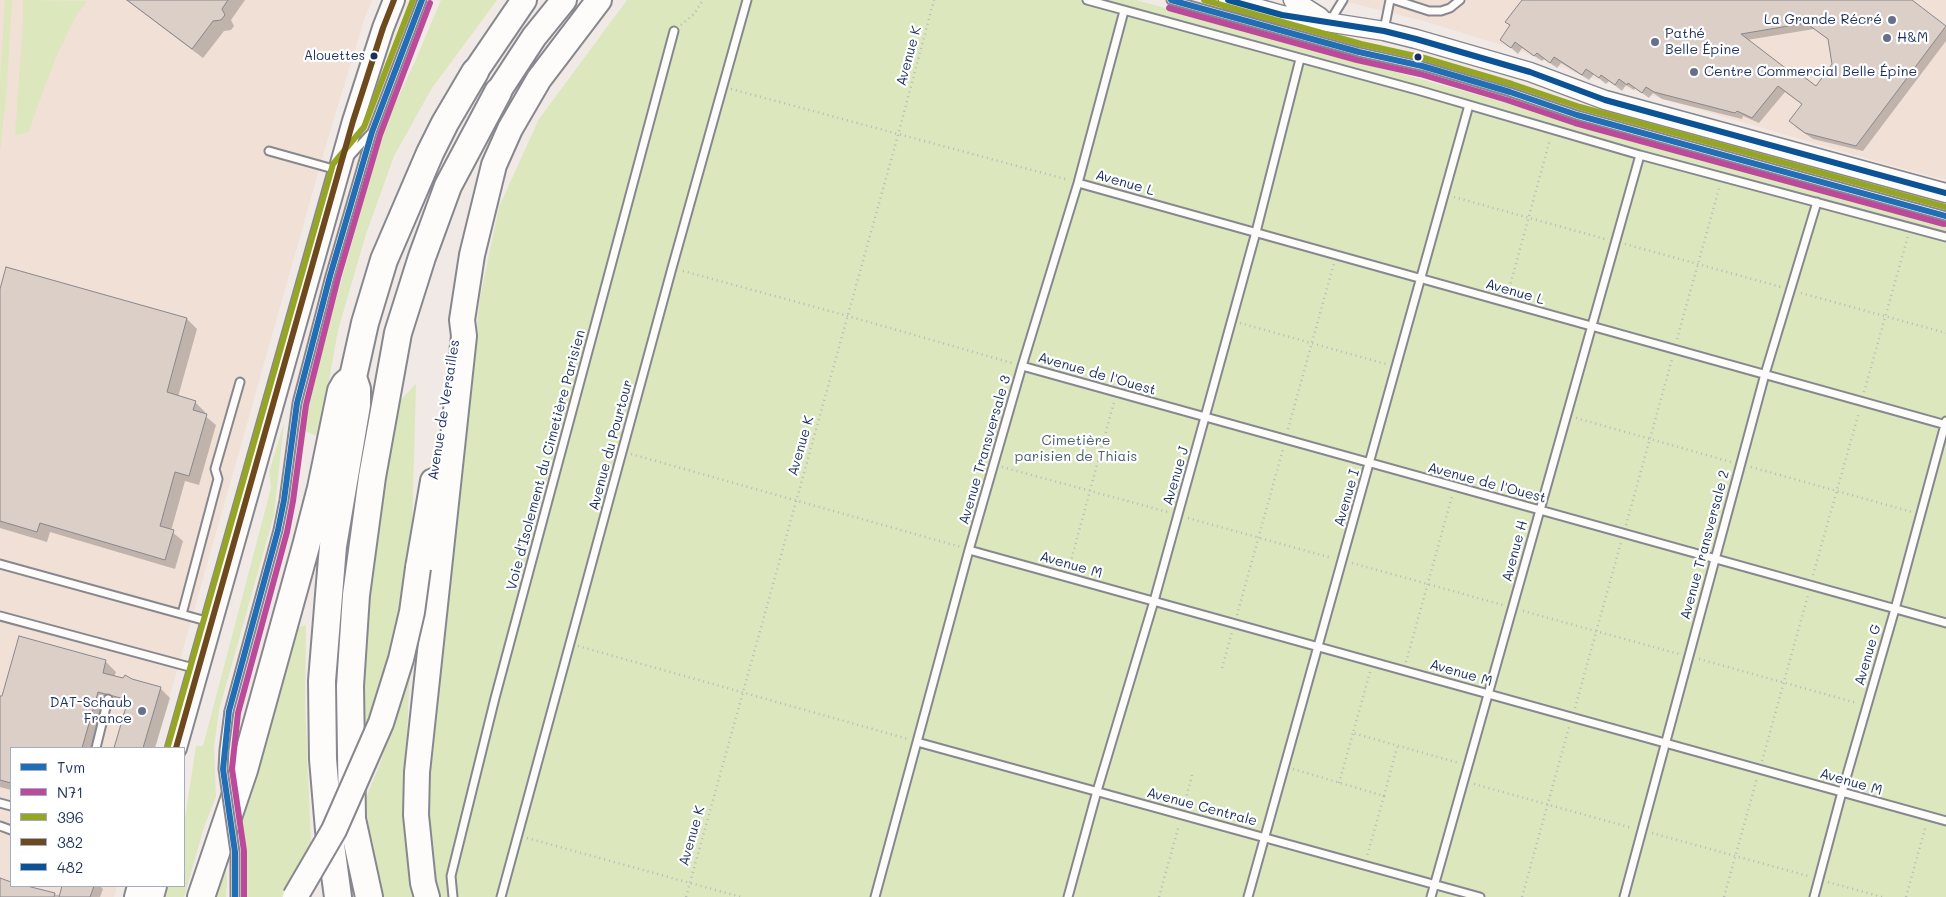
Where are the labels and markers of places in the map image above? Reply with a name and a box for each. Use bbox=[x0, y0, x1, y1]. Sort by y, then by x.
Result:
place label: La Grande Récré bbox=[1764, 12, 1882, 28]
marker: La Grande Récré bbox=[1886, 14, 1898, 26]
place label: Pathé Belle Épine bbox=[1665, 26, 1740, 58]
place label: H&M bbox=[1897, 30, 1928, 46]
marker: H&M bbox=[1881, 32, 1893, 44]
marker: Pathé Belle Épine bbox=[1649, 36, 1661, 48]
place label: Alouettes bbox=[304, 48, 365, 64]
marker: Alouettes bbox=[369, 51, 379, 61]
unlabelled marker bbox=[1413, 52, 1423, 62]
place label: Centre Commercial Belle Épine bbox=[1704, 64, 1917, 80]
marker: Centre Commercial Belle Épine bbox=[1688, 66, 1700, 78]
place label: DAT-Schaub France bbox=[50, 695, 132, 728]
marker: DAT-Schaub France bbox=[136, 705, 148, 717]

